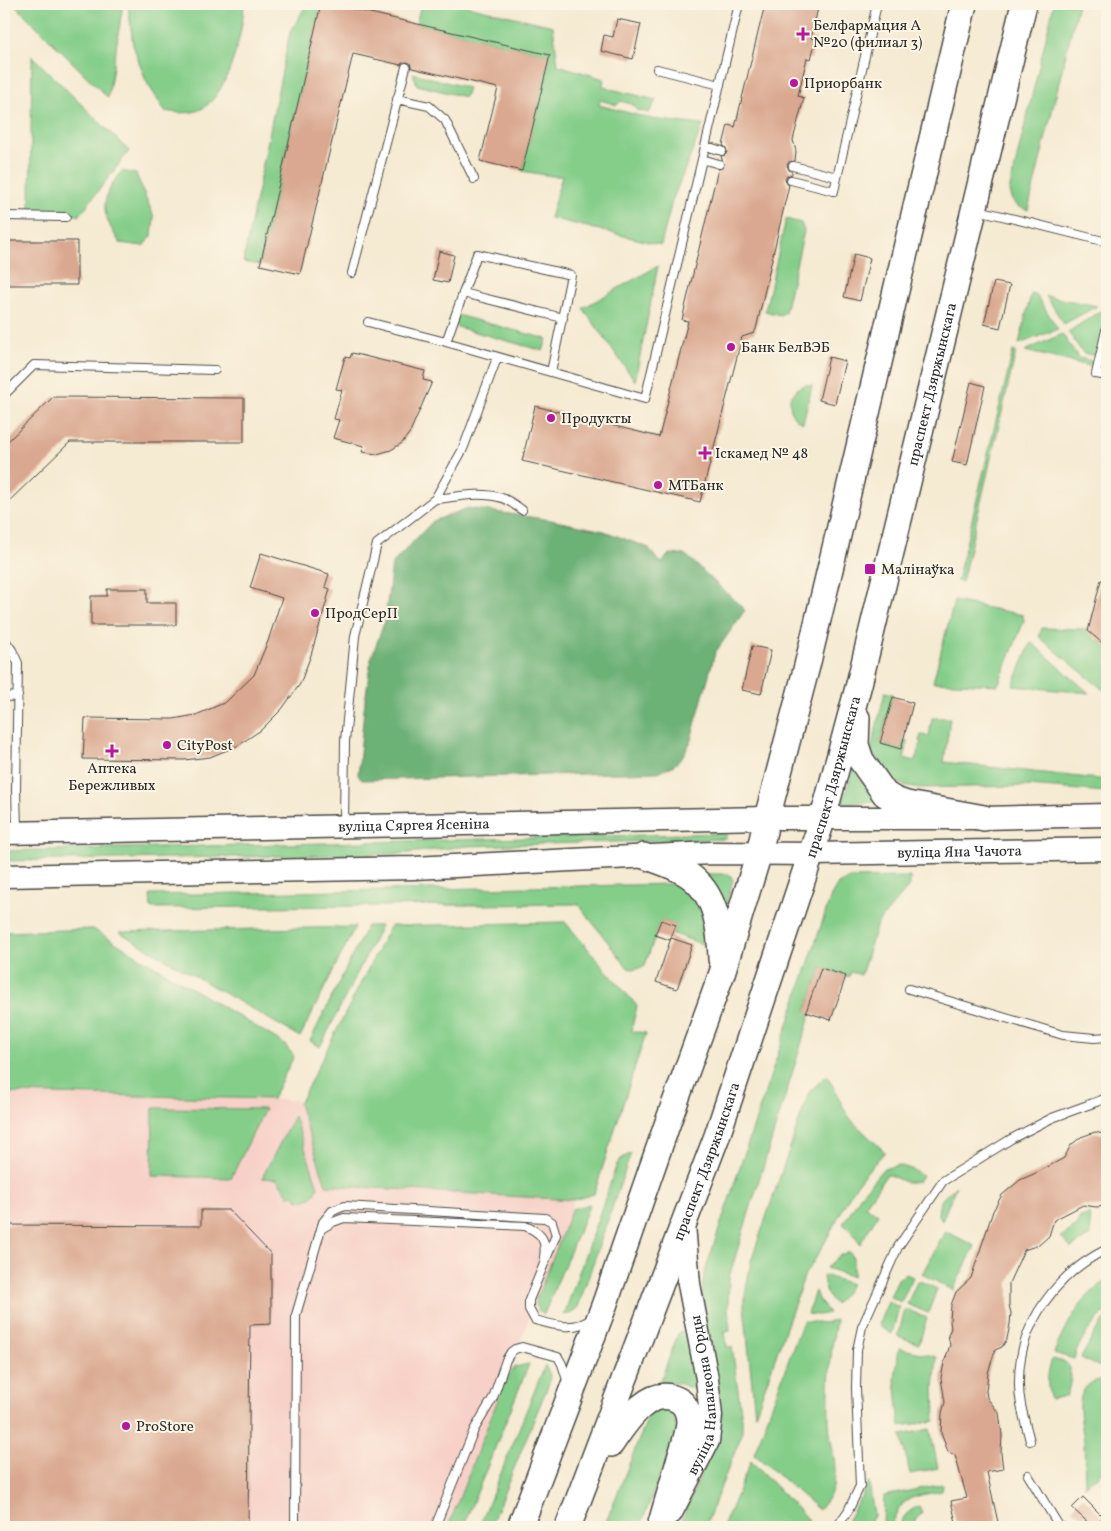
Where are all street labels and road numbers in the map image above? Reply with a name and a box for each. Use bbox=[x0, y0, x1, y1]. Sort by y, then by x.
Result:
street label: праспект Дзяржынскага bbox=[903, 301, 963, 468]
street label: праспект Дзяржынскага bbox=[801, 694, 867, 861]
street label: вуліца Сяргея Ясеніна bbox=[338, 814, 490, 838]
street label: вуліца Яна Чачота bbox=[897, 841, 1022, 865]
street label: праспект Дзяржынскага bbox=[669, 1080, 746, 1244]
street label: вуліца Напалеона Орды bbox=[683, 1313, 723, 1479]

